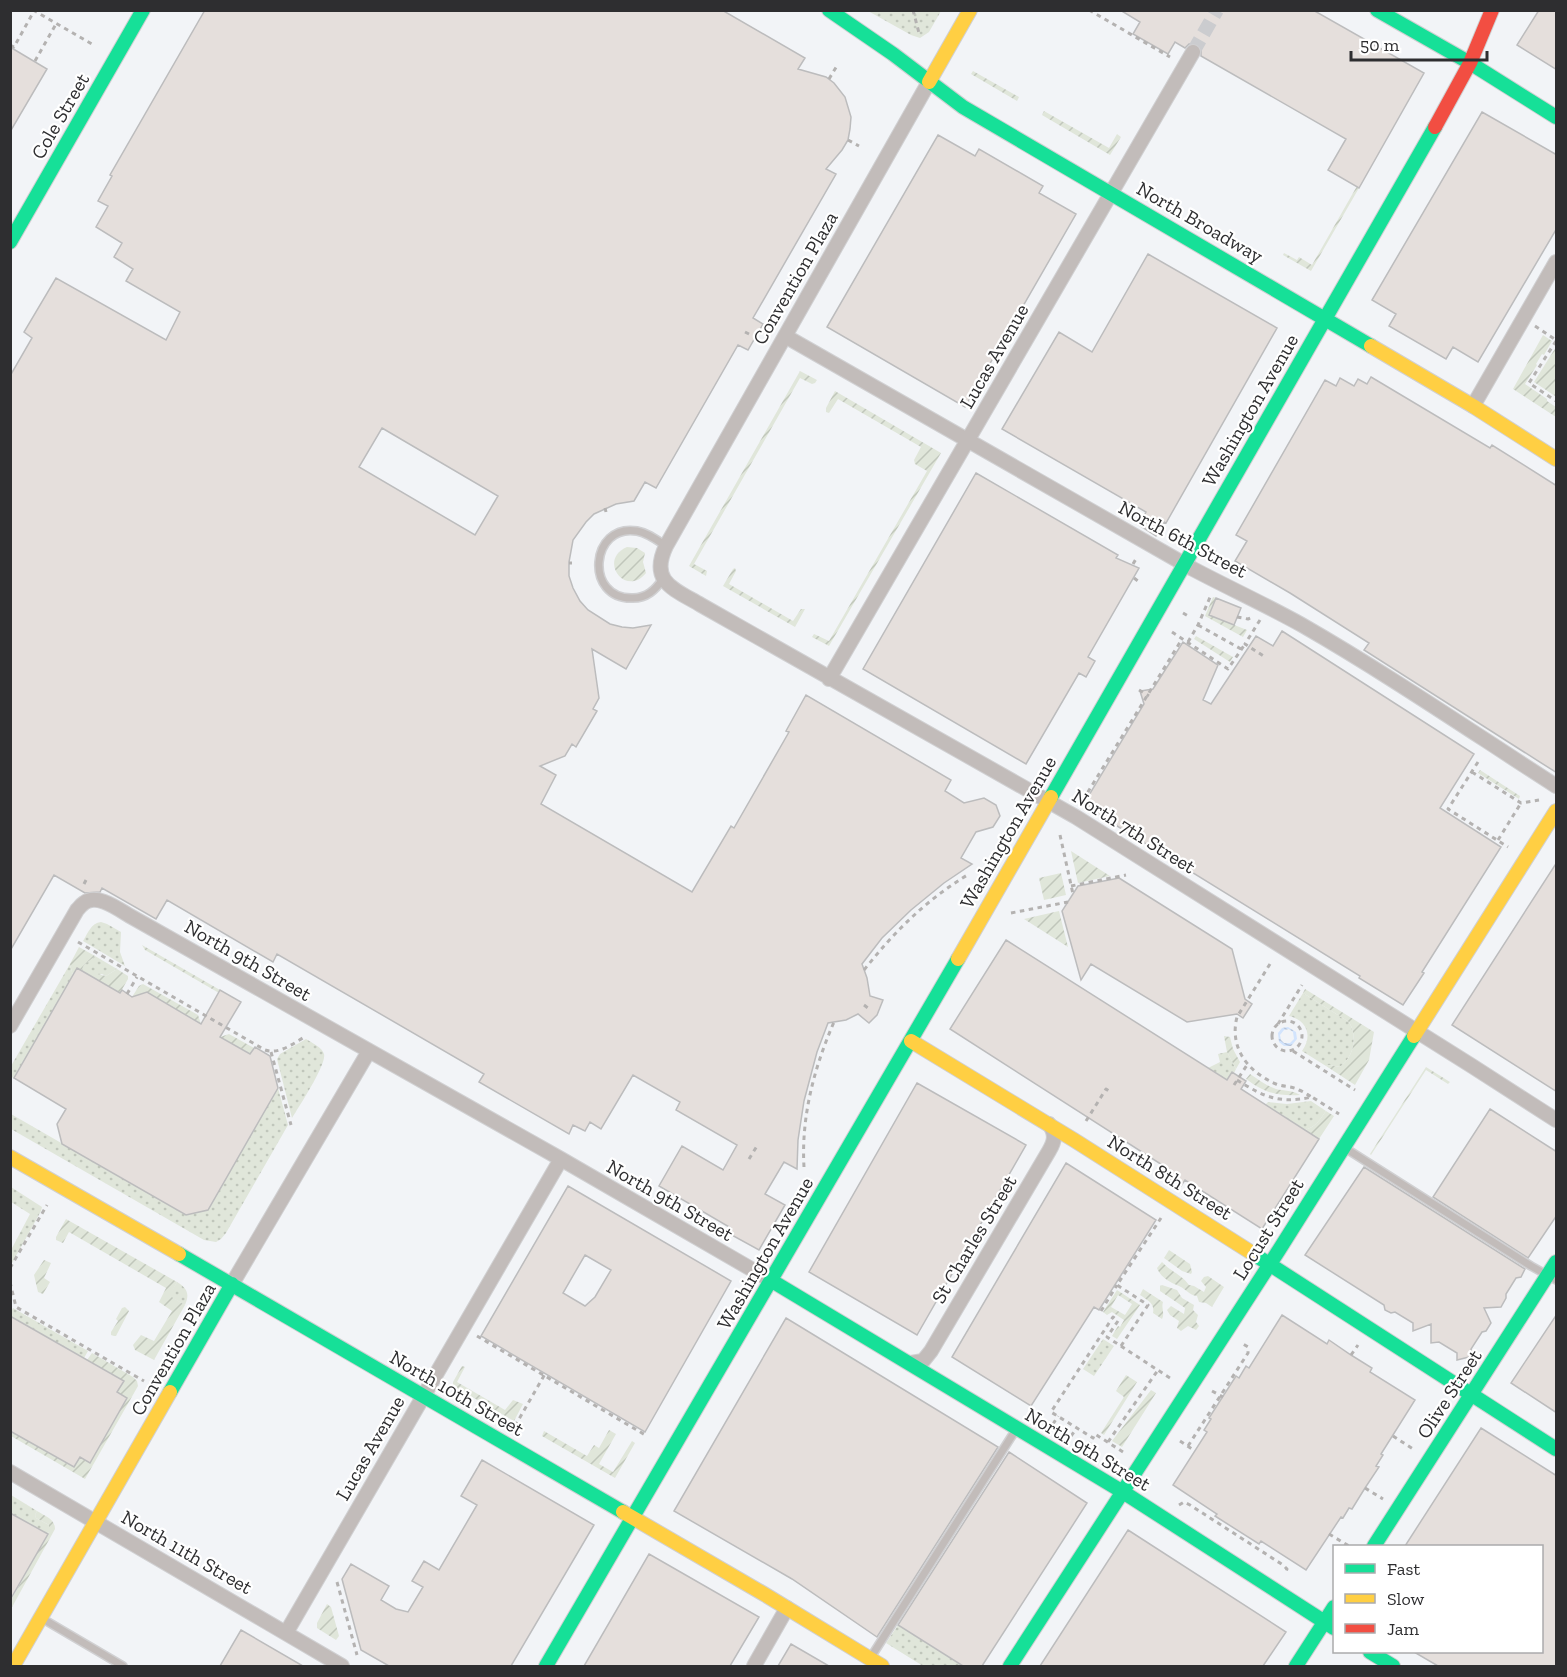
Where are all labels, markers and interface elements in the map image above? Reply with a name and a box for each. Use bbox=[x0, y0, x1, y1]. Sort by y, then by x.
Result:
scale bar bbox=[1351, 24, 1488, 62]
text: 50 m bbox=[1360, 34, 1400, 56]
street label: Cole Street bbox=[26, 68, 94, 163]
street label: North Broadway bbox=[1133, 176, 1268, 268]
street label: Convention Plaza bbox=[747, 207, 843, 349]
street label: Lucas Avenue bbox=[954, 299, 1034, 413]
street label: Washington Avenue bbox=[1197, 330, 1303, 490]
street label: North 6th Street bbox=[1115, 495, 1252, 583]
street label: Washington Avenue bbox=[955, 752, 1061, 912]
street label: North 7th Street bbox=[1068, 783, 1201, 879]
street label: North 9th Street bbox=[180, 914, 316, 1006]
street label: North 8th Street bbox=[1103, 1129, 1237, 1225]
street label: North 9th Street bbox=[602, 1154, 738, 1246]
street label: St Charles Street bbox=[926, 1170, 1022, 1307]
street label: Washington Avenue bbox=[712, 1173, 818, 1333]
street label: Locust Street bbox=[1227, 1173, 1309, 1284]
street label: Convention Plaza bbox=[125, 1278, 221, 1420]
street label: Olive Street bbox=[1411, 1344, 1487, 1443]
street label: North 10th Street bbox=[386, 1345, 529, 1441]
street label: Lucas Avenue bbox=[330, 1391, 410, 1505]
street label: North 9th Street bbox=[1021, 1402, 1156, 1496]
street label: North 11th Street bbox=[117, 1505, 257, 1599]
legend bbox=[1333, 1545, 1543, 1653]
text: Fast bbox=[1387, 1558, 1420, 1580]
text: Slow bbox=[1387, 1588, 1424, 1610]
text: Jam bbox=[1387, 1618, 1419, 1640]

